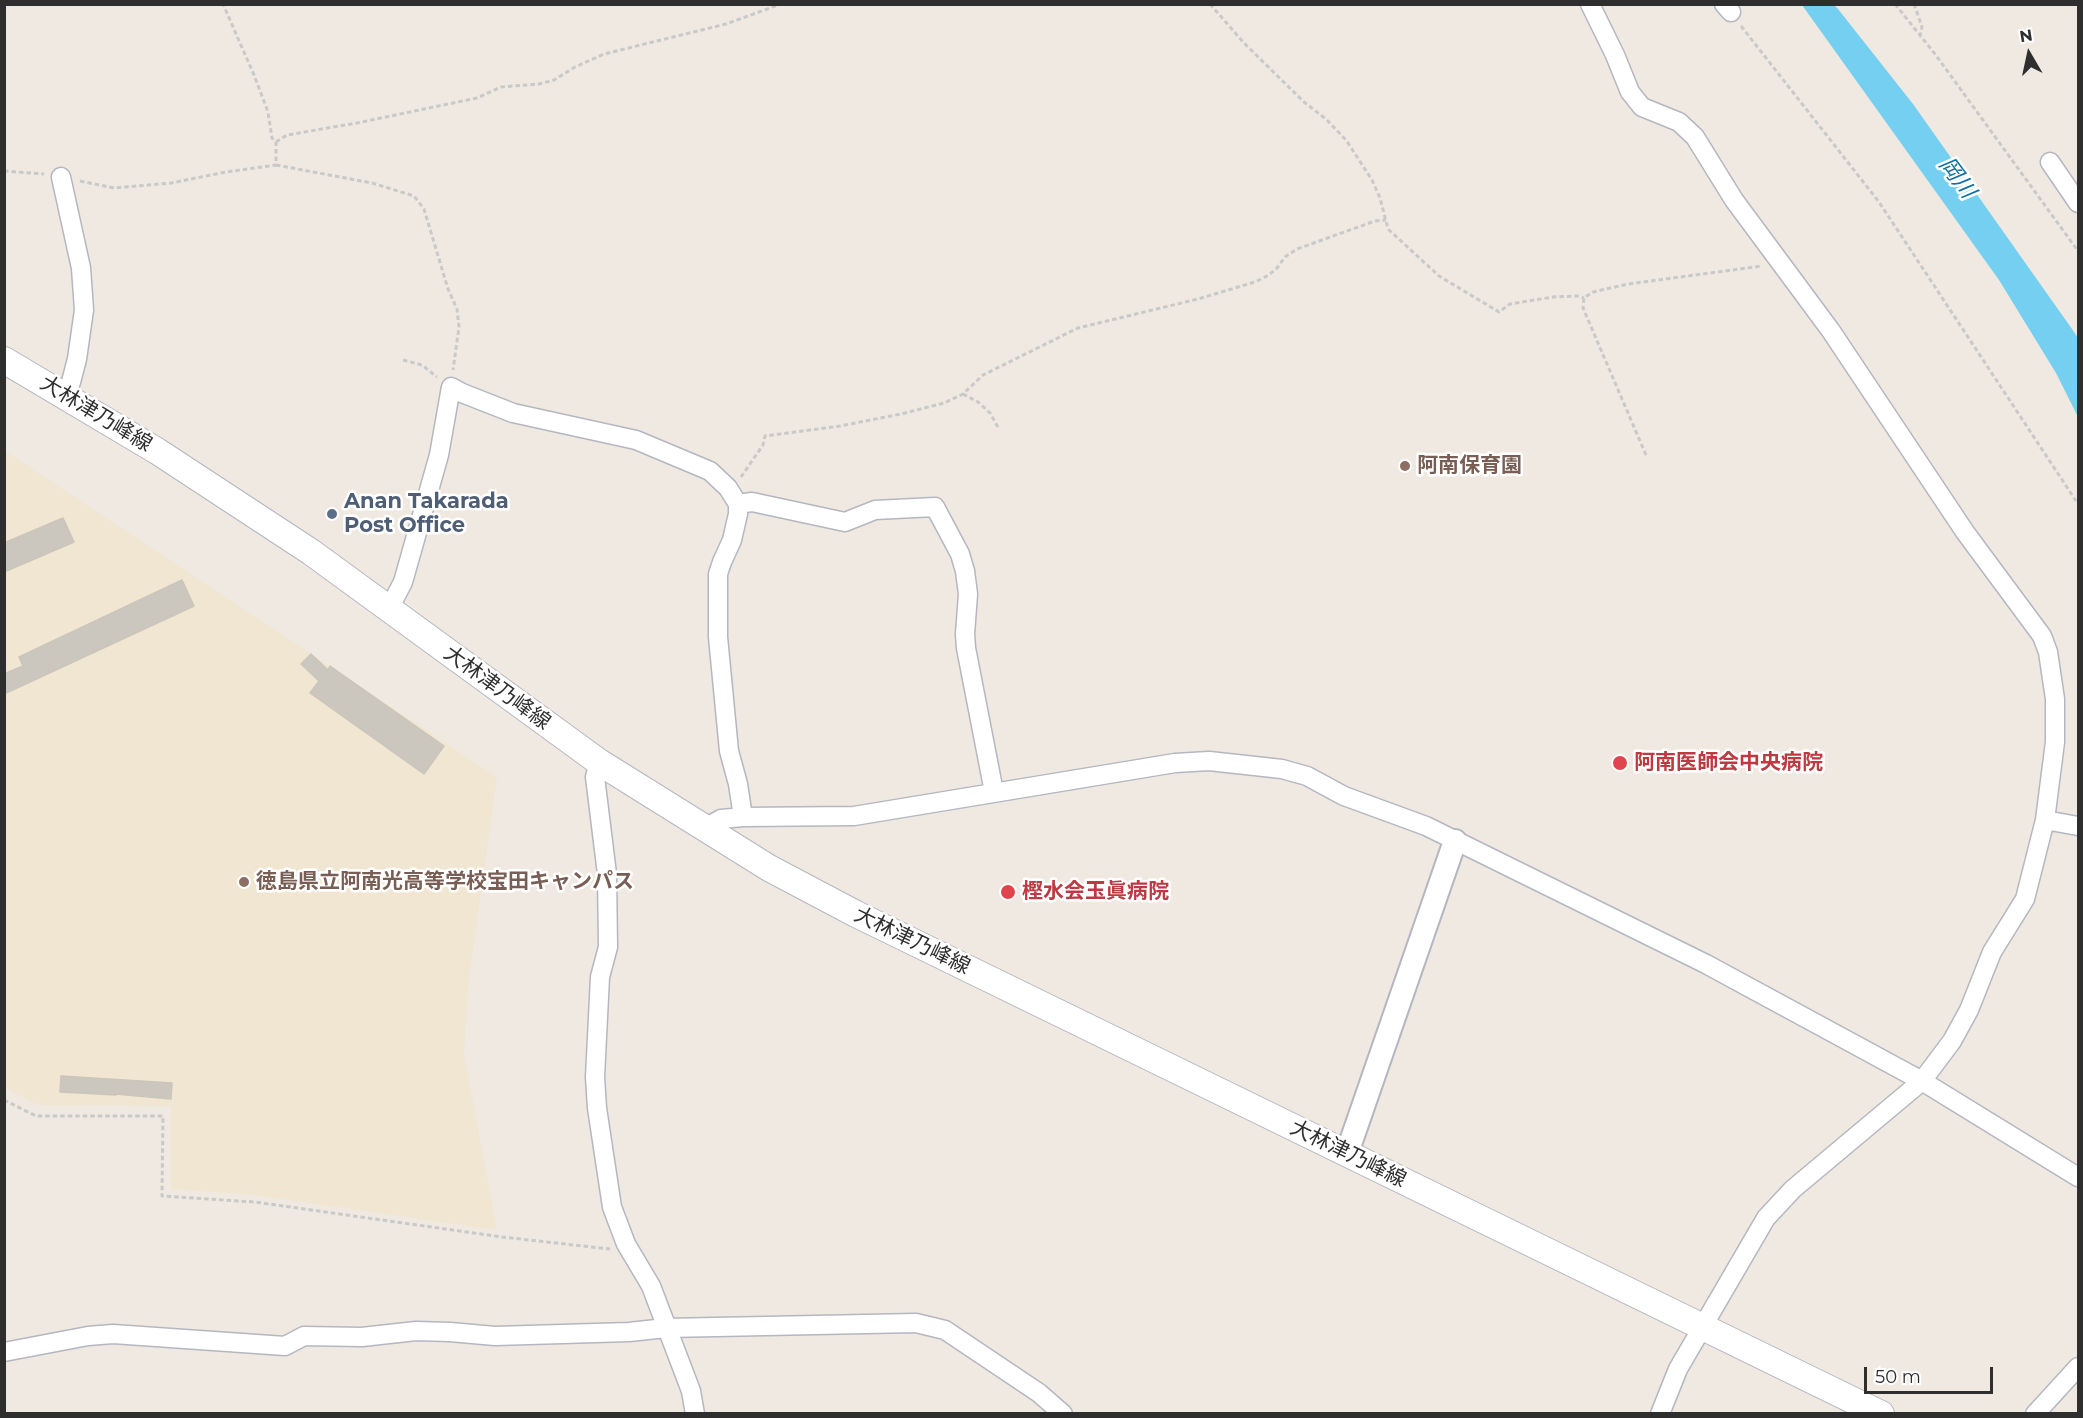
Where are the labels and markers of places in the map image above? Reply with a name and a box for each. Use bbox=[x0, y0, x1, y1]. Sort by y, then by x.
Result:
place label: 阿南保育園 bbox=[1417, 453, 1522, 479]
marker: 阿南保育園 bbox=[1398, 459, 1412, 473]
place label: Anan Takarada Post Office bbox=[344, 489, 509, 539]
marker: Anan Takarada Post Office bbox=[325, 507, 339, 521]
place label: 阿南医師会中央病院 bbox=[1634, 750, 1823, 776]
marker: 阿南医師会中央病院 bbox=[1611, 754, 1629, 772]
place label: 徳島県立阿南光高等学校宝田キャンパス bbox=[256, 869, 634, 895]
marker: 徳島県立阿南光高等学校宝田キャンパス bbox=[237, 875, 251, 889]
place label: 樫水会玉眞病院 bbox=[1022, 879, 1169, 905]
marker: 樫水会玉眞病院 bbox=[999, 883, 1017, 901]

